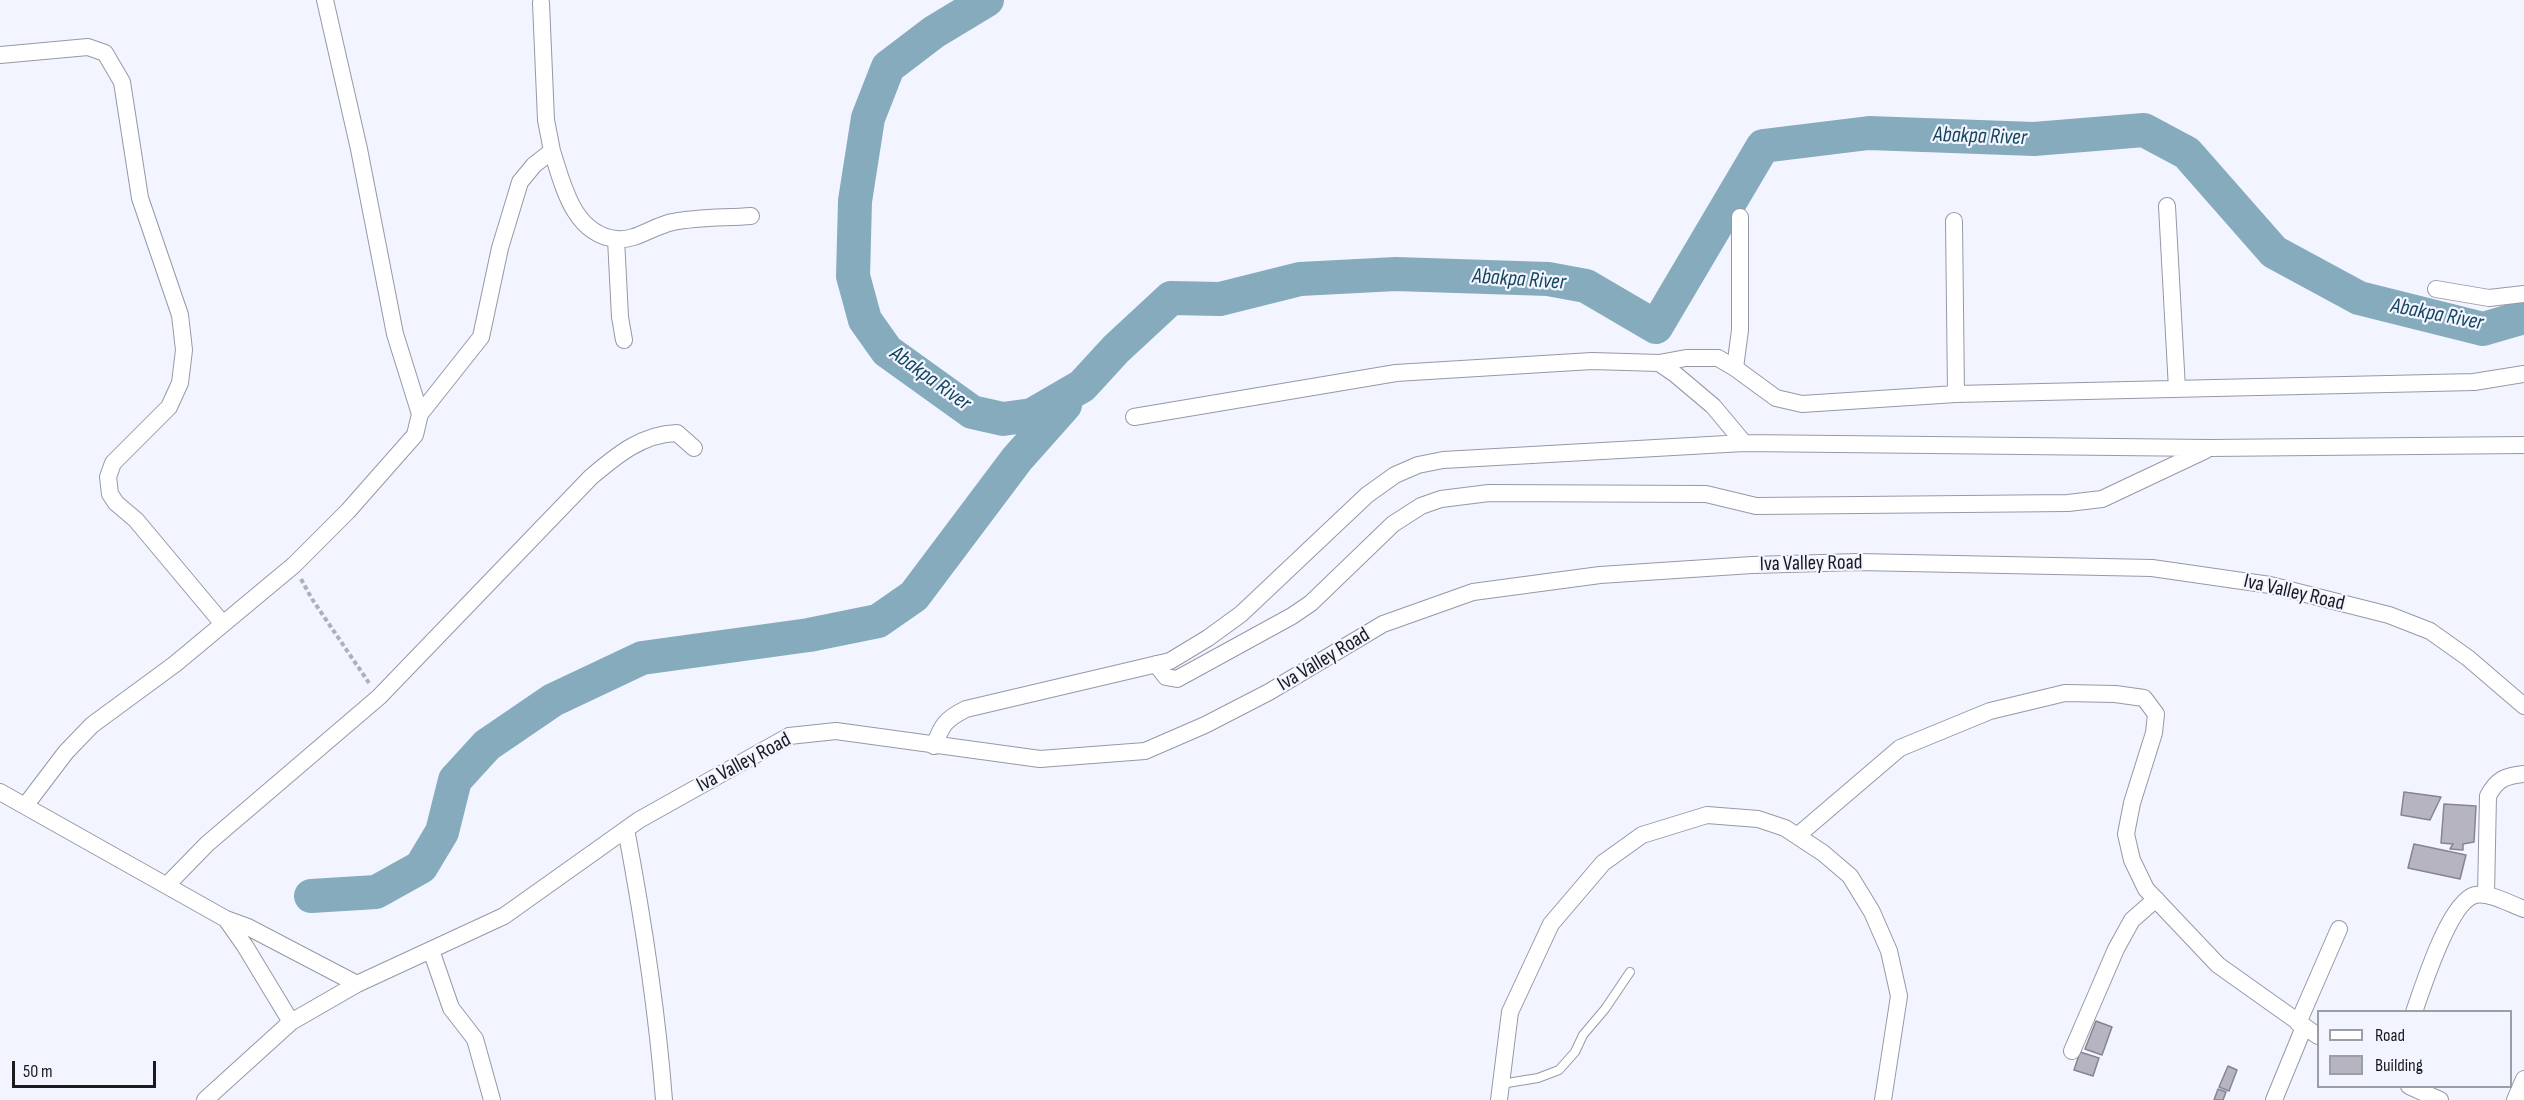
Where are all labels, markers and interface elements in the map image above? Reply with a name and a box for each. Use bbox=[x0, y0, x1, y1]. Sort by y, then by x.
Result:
water label: Abakpa River bbox=[1933, 122, 2027, 152]
water label: Abakpa River bbox=[1471, 264, 1567, 296]
water label: Abakpa River bbox=[2389, 293, 2485, 337]
water label: Abakpa River bbox=[884, 341, 976, 417]
street label: Iva Valley Road bbox=[1759, 551, 1863, 577]
street label: Iva Valley Road bbox=[2241, 569, 2347, 617]
street label: Iva Valley Road bbox=[1273, 623, 1375, 697]
street label: Iva Valley Road bbox=[693, 728, 795, 798]
legend bbox=[2317, 1010, 2512, 1088]
text: Road bbox=[2375, 1025, 2405, 1046]
scale bar bbox=[15, 1049, 159, 1087]
text: Building bbox=[2375, 1055, 2423, 1076]
text: 50 m bbox=[23, 1061, 53, 1082]

